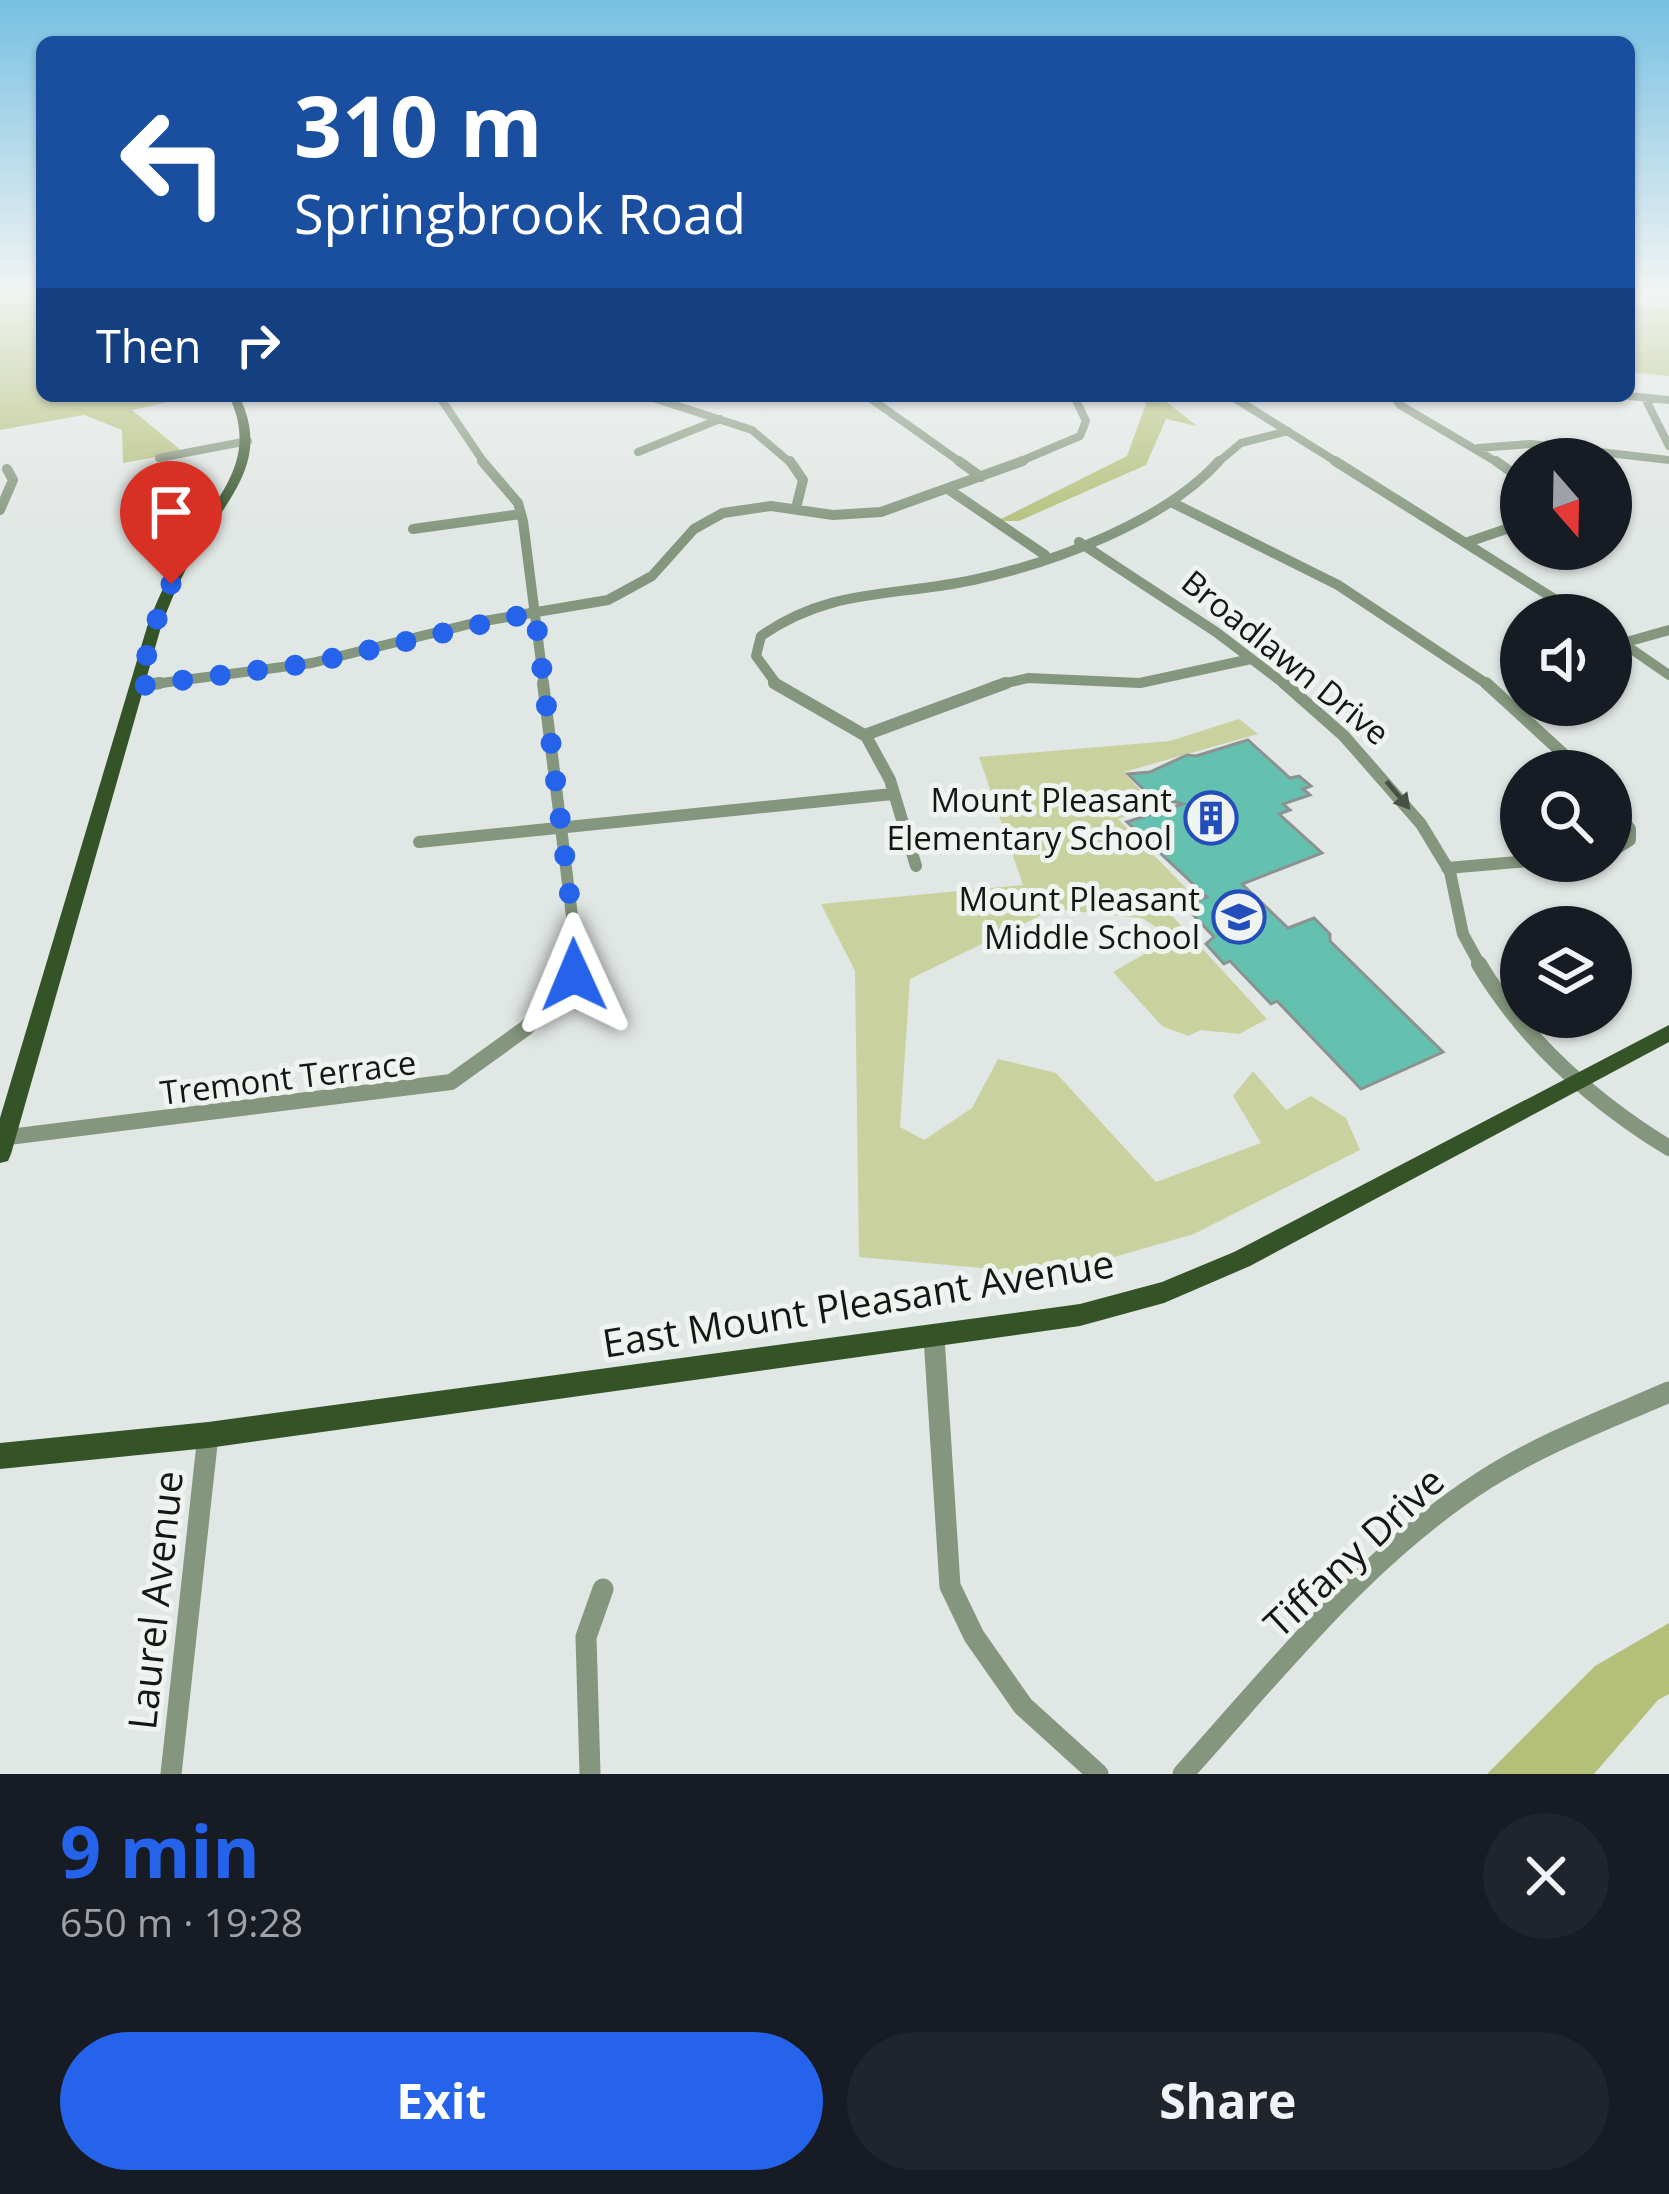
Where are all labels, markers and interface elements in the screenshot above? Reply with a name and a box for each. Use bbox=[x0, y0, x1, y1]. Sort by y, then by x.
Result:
text: 310 m bbox=[294, 67, 542, 182]
icon: left bbox=[96, 84, 252, 240]
text: Springbrook Road bbox=[294, 176, 746, 250]
icon: right bbox=[225, 312, 291, 378]
text: Then bbox=[96, 315, 201, 376]
north arrow bbox=[1500, 438, 1632, 570]
map controls bbox=[1500, 438, 1632, 1038]
pin bbox=[120, 461, 222, 584]
icon: arrive bbox=[138, 479, 204, 545]
street label: Broadlawn Drive bbox=[1173, 559, 1399, 755]
button: sound bbox=[1500, 594, 1632, 726]
button: search bbox=[1500, 750, 1632, 882]
place label: Mount Pleasant Elementary School bbox=[887, 777, 1172, 860]
one-way arrow bbox=[1384, 780, 1410, 810]
building icon: Mount Pleasant Elementary School bbox=[1183, 790, 1239, 846]
place label: Mount Pleasant Middle School bbox=[959, 876, 1200, 959]
school or university icon: Mount Pleasant Middle School bbox=[1211, 889, 1267, 945]
button: layers bbox=[1500, 906, 1632, 1038]
position arrow bbox=[511, 912, 637, 1038]
street label: Tremont Terrace bbox=[157, 1039, 419, 1115]
street label: East Mount Pleasant Avenue bbox=[598, 1235, 1118, 1369]
street label: Tiffany Drive bbox=[1251, 1454, 1455, 1648]
street label: Laurel Avenue bbox=[114, 1468, 194, 1732]
text: 9 min bbox=[60, 1801, 260, 1899]
button: close bbox=[1483, 1813, 1609, 1939]
text: 650 m · 19:28 bbox=[60, 1895, 303, 1948]
button: Exit bbox=[60, 2032, 823, 2170]
button: Share bbox=[847, 2032, 1609, 2170]

